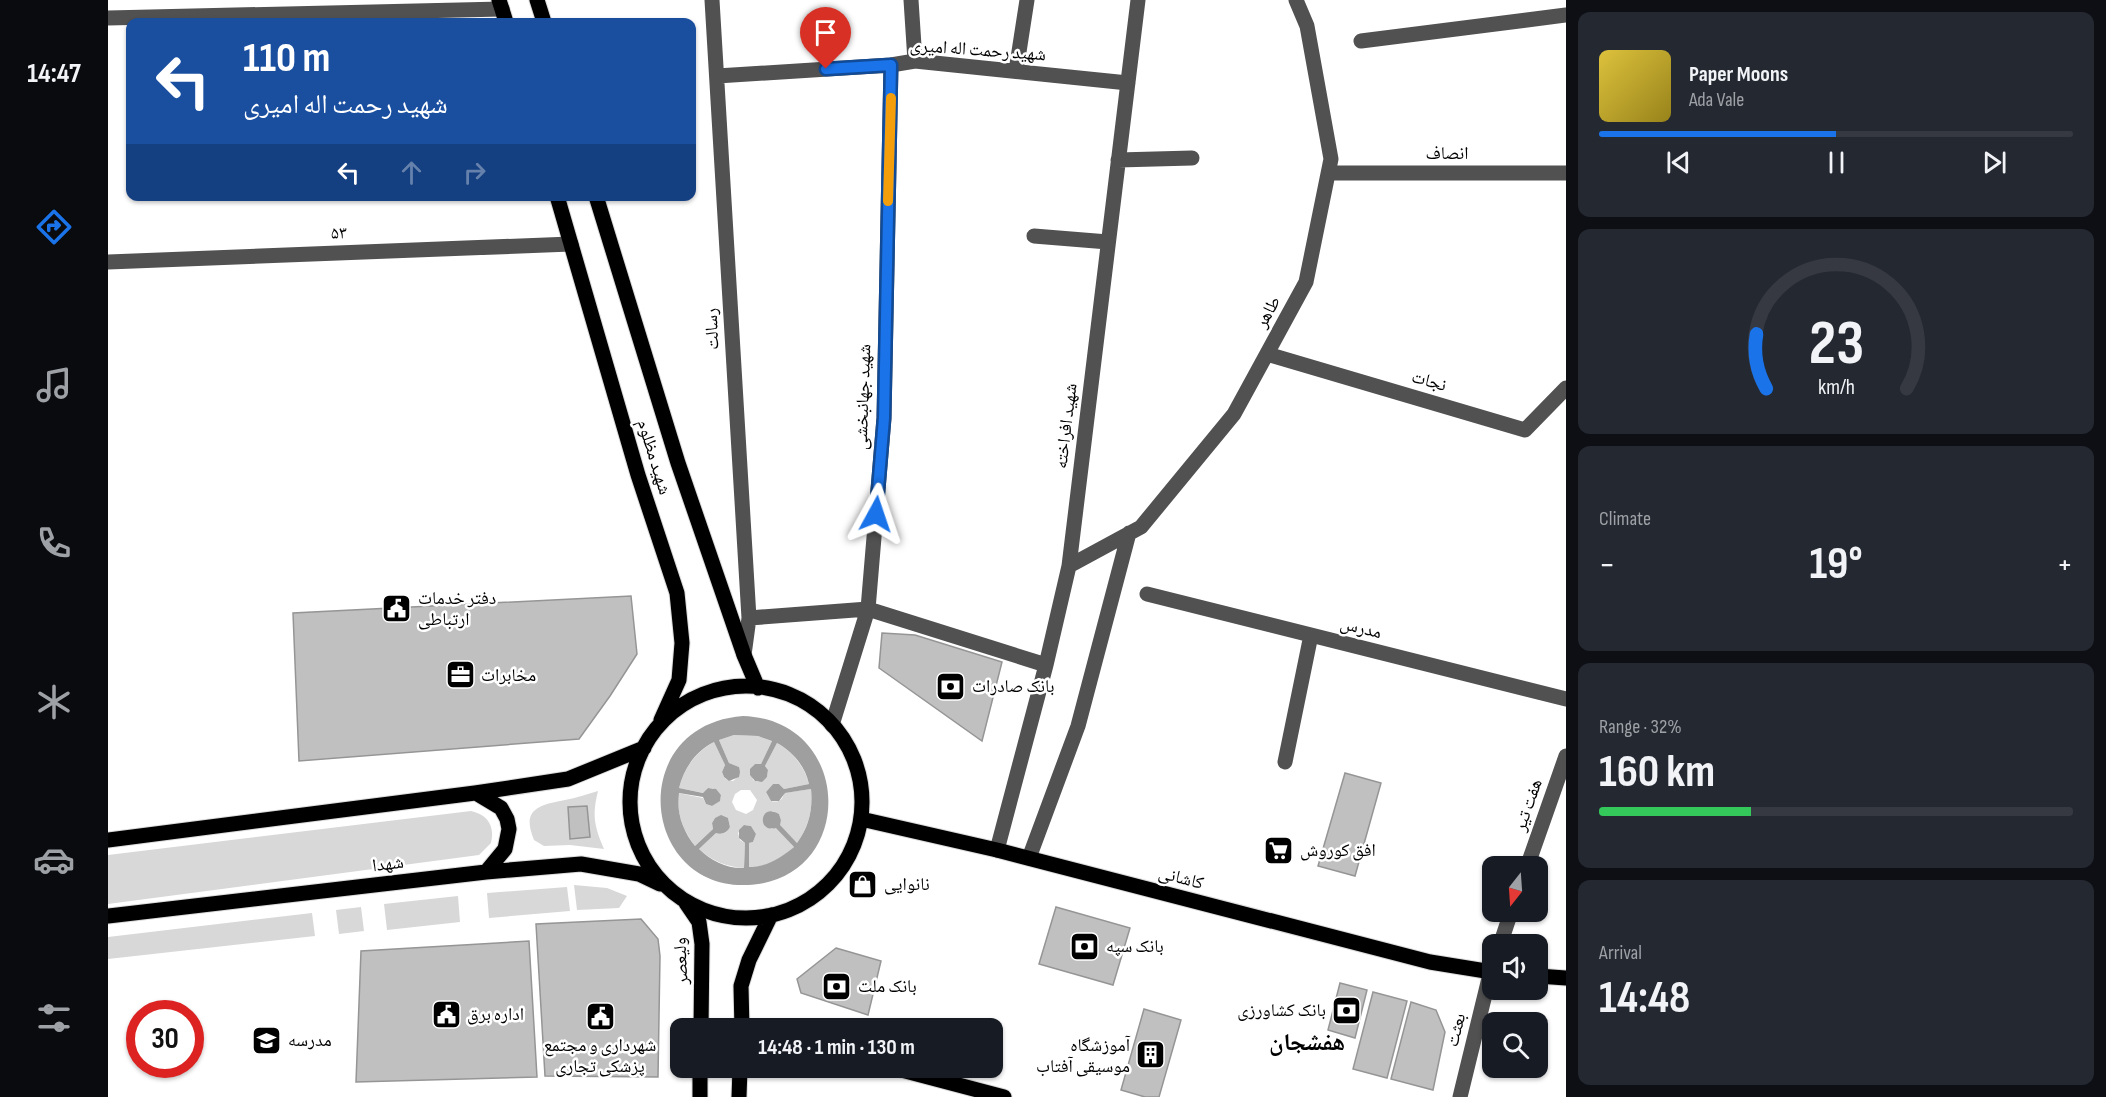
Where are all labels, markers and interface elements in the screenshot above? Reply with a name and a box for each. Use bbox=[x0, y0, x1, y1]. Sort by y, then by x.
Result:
pin bbox=[800, 7, 851, 69]
icon: arrive bbox=[809, 16, 842, 49]
text: 110 m bbox=[243, 33, 330, 84]
street label: شهید رحمت اله امیری bbox=[909, 35, 1047, 65]
icon: left bbox=[144, 42, 222, 120]
text: 14:47 bbox=[27, 58, 81, 90]
text: Paper Moons bbox=[1689, 61, 1788, 88]
text: Ada Vale bbox=[1689, 88, 1744, 112]
text: شهید رحمت اله امیری bbox=[243, 89, 448, 121]
street label: انصاف bbox=[1425, 143, 1469, 164]
icon: previous bbox=[1662, 146, 1695, 179]
icon: pause bbox=[1820, 146, 1853, 179]
icon: next bbox=[1978, 146, 2011, 179]
icon: left bbox=[332, 156, 365, 189]
icon: ahead bbox=[395, 156, 428, 189]
icon: right bbox=[458, 156, 491, 189]
icon: directions bbox=[33, 206, 75, 248]
street label: ۵۳ bbox=[331, 222, 347, 244]
street label: طاهر bbox=[1250, 293, 1285, 332]
street label: رسالت bbox=[700, 307, 724, 350]
text: 23 bbox=[1808, 307, 1864, 382]
street label: شهید جهانبخشی bbox=[851, 344, 875, 450]
icon: music bbox=[33, 364, 75, 406]
street label: نجات bbox=[1409, 366, 1449, 396]
text: km/h bbox=[1817, 375, 1855, 400]
street label: شهید افراخته bbox=[1050, 382, 1082, 470]
street label: شهید مظلوم bbox=[632, 417, 675, 498]
position arrow bbox=[844, 482, 908, 546]
text: Climate bbox=[1599, 507, 1651, 531]
icon: phone bbox=[33, 522, 75, 564]
text: 19° bbox=[1809, 537, 1863, 592]
text: − bbox=[1599, 545, 1615, 585]
text: + bbox=[2057, 545, 2073, 585]
place label: دفتر خدمات ارتباطی bbox=[418, 588, 496, 630]
public building icon: دفتر خدمات ارتباطی bbox=[381, 592, 413, 624]
street label: مدرس bbox=[1338, 613, 1384, 643]
office icon: مخابرات bbox=[444, 659, 476, 691]
place label: مخابرات bbox=[481, 665, 536, 686]
bank icon: بانک صادرات bbox=[935, 670, 967, 702]
place label: بانک صادرات bbox=[972, 676, 1055, 697]
icon: climate bbox=[33, 681, 75, 723]
text: Range · 32% bbox=[1599, 715, 1682, 739]
text: 160 km bbox=[1599, 745, 1715, 800]
street label: هفت تیر bbox=[1509, 776, 1547, 835]
supermarket icon: افق کوروش bbox=[1263, 834, 1295, 866]
icon: car bbox=[33, 839, 75, 881]
place label: افق کوروش bbox=[1300, 840, 1376, 861]
street label: شهدا bbox=[371, 852, 405, 876]
north arrow bbox=[1482, 856, 1548, 922]
map controls bbox=[1482, 856, 1548, 1078]
street label: کاشانی bbox=[1156, 862, 1206, 894]
shop icon: نانوایی bbox=[847, 868, 879, 900]
place label: نانوایی bbox=[884, 874, 930, 895]
bank icon: بانک سپه bbox=[1069, 930, 1101, 962]
button: sound bbox=[1482, 934, 1548, 1000]
place label: بانک سپه bbox=[1106, 936, 1164, 957]
street label: ولیعصر bbox=[669, 937, 693, 986]
text: Arrival bbox=[1599, 941, 1642, 965]
bank icon: بانک ملت bbox=[821, 970, 853, 1002]
text: 14:48 bbox=[1599, 971, 1690, 1026]
place label: بانک ملت bbox=[858, 976, 917, 997]
bank icon: بانک کشاورزی bbox=[1331, 994, 1363, 1026]
icon: filters bbox=[33, 997, 75, 1039]
public building icon: اداره برق bbox=[430, 998, 462, 1030]
speed limit sign: 30 bbox=[126, 1000, 204, 1078]
public building icon: شهرداری و مجتمع پزشکی تجاری bbox=[584, 1000, 616, 1032]
place label: بانک کشاورزی bbox=[1237, 1000, 1326, 1021]
place label: اداره برق bbox=[467, 1004, 524, 1025]
street label: بعثت bbox=[1442, 1011, 1470, 1049]
button: search bbox=[1482, 1012, 1548, 1078]
school or university icon: مدرسه bbox=[251, 1024, 283, 1056]
district label: هفشجان bbox=[1269, 1028, 1345, 1057]
place label: مدرسه bbox=[288, 1030, 332, 1051]
text: 14:48 · 1 min · 130 m bbox=[758, 1034, 915, 1061]
place label: شهرداری و مجتمع پزشکی تجاری bbox=[544, 1035, 656, 1077]
place label: آموزشگاه موسیقی آفتاب bbox=[1036, 1035, 1130, 1077]
building icon: آموزشگاه موسیقی آفتاب bbox=[1135, 1039, 1167, 1071]

